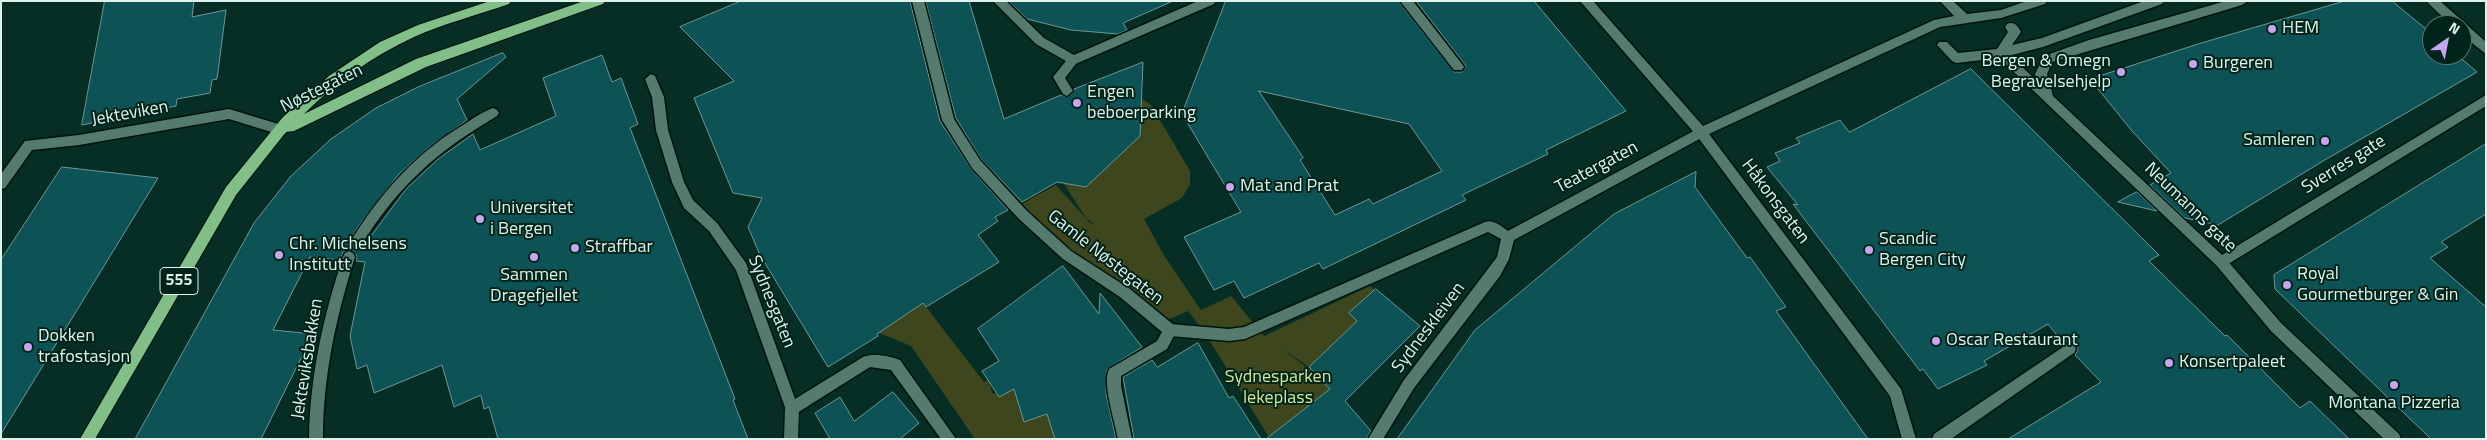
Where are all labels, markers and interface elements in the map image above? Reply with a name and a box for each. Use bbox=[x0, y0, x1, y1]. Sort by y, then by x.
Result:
north arrow bbox=[2422, 15, 2472, 65]
text: N bbox=[2445, 16, 2465, 39]
place label: HEM bbox=[2282, 18, 2319, 40]
marker: HEM bbox=[2266, 23, 2278, 35]
place label: Bergen & Omegn Begravelsehjelp bbox=[1981, 51, 2111, 94]
place label: Burgeren bbox=[2203, 53, 2273, 75]
marker: Burgeren bbox=[2187, 58, 2199, 70]
street label: Nøstegaten bbox=[277, 60, 367, 118]
marker: Bergen & Omegn Begravelsehjelp bbox=[2115, 66, 2127, 78]
place label: Engen beboerparking bbox=[1087, 82, 1196, 125]
street label: Jekteviken bbox=[90, 97, 170, 131]
marker: Engen beboerparking bbox=[1071, 97, 1083, 109]
place label: Samleren bbox=[2243, 130, 2315, 152]
street label: Sverres gate bbox=[2298, 131, 2390, 199]
marker: Samleren bbox=[2319, 135, 2331, 147]
street label: Teatergaten bbox=[1552, 137, 1642, 199]
street label: Håkonsgaten bbox=[1736, 155, 1814, 249]
street label: Neumanns gate bbox=[2139, 159, 2241, 257]
place label: Mat and Prat bbox=[1240, 176, 1339, 198]
marker: Mat and Prat bbox=[1224, 181, 1236, 193]
place label: Universitet i Bergen bbox=[490, 198, 573, 240]
street label: Gamle Nøstegaten bbox=[1043, 206, 1167, 310]
marker: Universitet i Bergen bbox=[474, 213, 486, 225]
place label: Scandic Bergen City bbox=[1879, 229, 1966, 272]
place label: Chr. Michelsens Institutt bbox=[289, 234, 407, 276]
place label: Straffbar bbox=[585, 237, 653, 259]
marker: Straffbar bbox=[569, 242, 581, 254]
marker: Scandic Bergen City bbox=[1863, 244, 1875, 256]
marker: Chr. Michelsens Institutt bbox=[273, 249, 285, 261]
marker: Sammen Dragefjellet bbox=[528, 251, 540, 263]
street label: Sydnesgaten bbox=[743, 253, 799, 351]
place label: Royal Gourmetburger & Gin bbox=[2297, 264, 2458, 306]
place label: Sammen Dragefjellet bbox=[490, 265, 578, 308]
road number: 555 bbox=[160, 268, 198, 294]
street label: Sydneskleiven bbox=[1388, 278, 1470, 378]
marker: Royal Gourmetburger & Gin bbox=[2281, 279, 2293, 291]
street label: Jekteviksbakken bbox=[288, 297, 328, 421]
place label: Dokken trafostasjon bbox=[38, 326, 130, 368]
place label: Oscar Restaurant bbox=[1946, 330, 2078, 352]
marker: Oscar Restaurant bbox=[1930, 335, 1942, 347]
marker: Dokken trafostasjon bbox=[22, 341, 34, 353]
place label: Konsertpaleet bbox=[2179, 352, 2285, 374]
marker: Konsertpaleet bbox=[2163, 357, 2175, 369]
park label: Sydnesparken lekeplass bbox=[1225, 367, 1331, 409]
marker: Montana Pizzeria bbox=[2388, 379, 2400, 391]
place label: Montana Pizzeria bbox=[2328, 393, 2460, 415]

